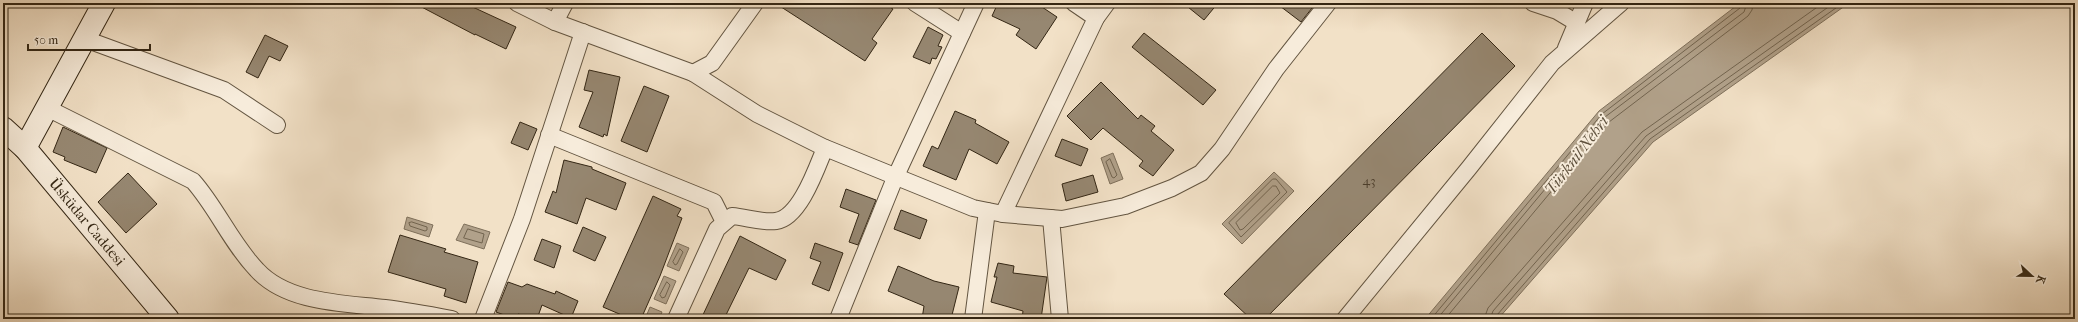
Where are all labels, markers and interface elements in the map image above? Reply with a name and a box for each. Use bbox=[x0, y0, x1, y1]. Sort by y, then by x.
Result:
scale bar bbox=[28, 26, 150, 52]
text: 50 m bbox=[34, 33, 58, 47]
water label: Türknil Nehri bbox=[1541, 111, 1613, 198]
house number: 43 bbox=[1362, 173, 1376, 188]
street label: Üsküdar Caddesi bbox=[45, 175, 129, 270]
north arrow bbox=[2012, 256, 2052, 296]
text: K bbox=[2033, 273, 2048, 287]

